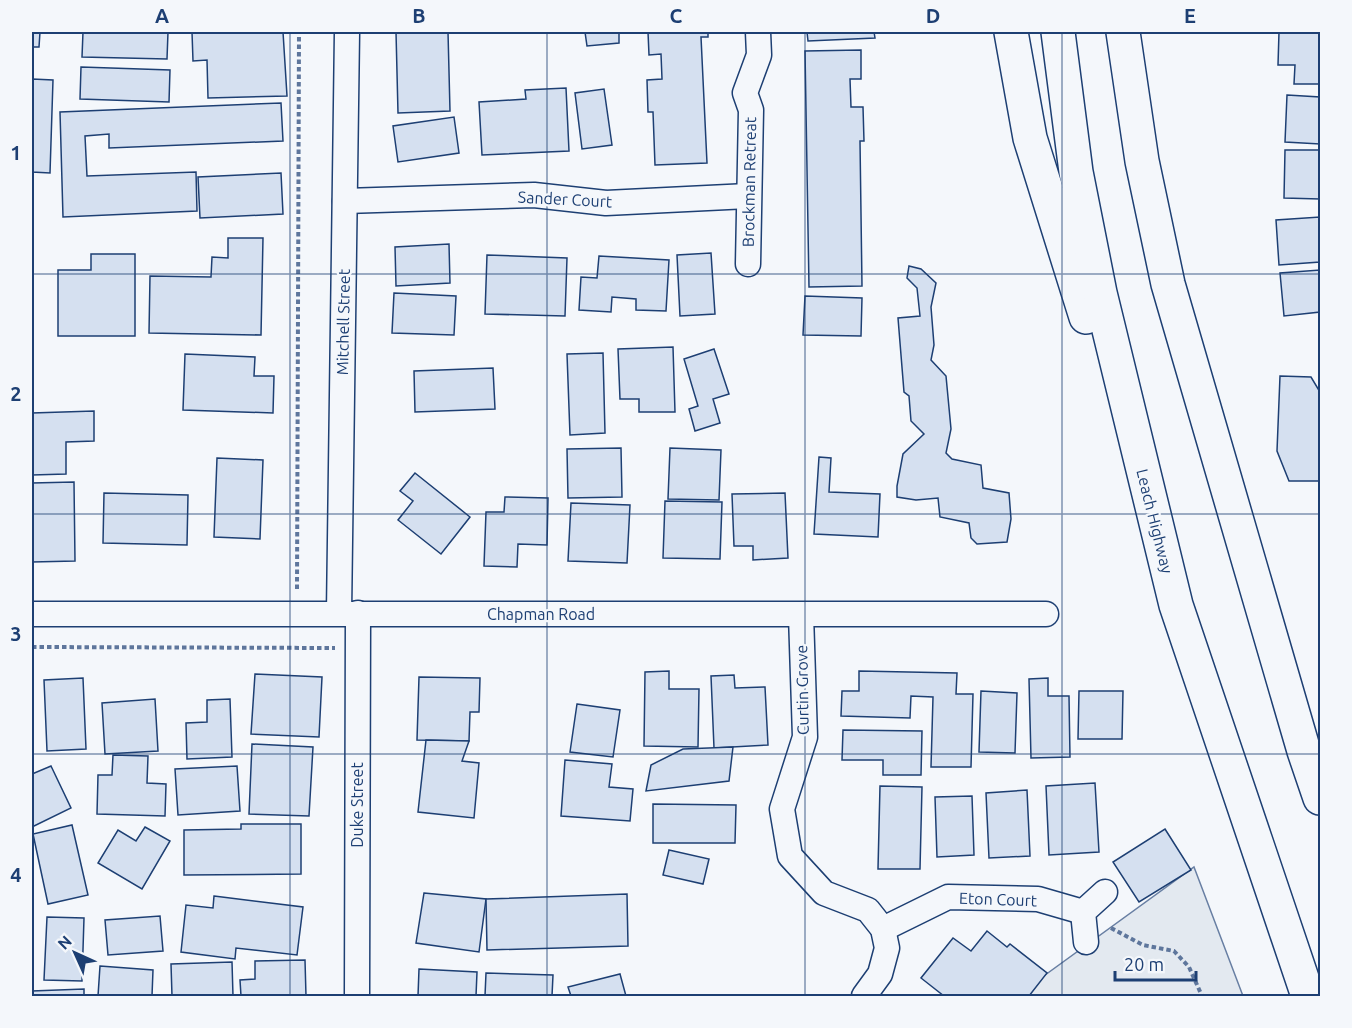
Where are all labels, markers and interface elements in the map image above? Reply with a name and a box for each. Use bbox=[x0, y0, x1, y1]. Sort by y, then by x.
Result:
text: A bbox=[155, 4, 169, 27]
text: B bbox=[412, 4, 426, 27]
text: C bbox=[670, 4, 683, 27]
text: D bbox=[926, 4, 940, 27]
text: E bbox=[1184, 4, 1196, 27]
street label: Brockman Retreat bbox=[739, 116, 759, 247]
text: 1 bbox=[10, 141, 22, 164]
street label: Sander Court bbox=[517, 188, 613, 210]
street label: Mitchell Street bbox=[333, 268, 353, 375]
text: 2 bbox=[10, 382, 22, 405]
street label: Leach Highway bbox=[1133, 467, 1177, 575]
street label: Chapman Road bbox=[487, 605, 595, 623]
text: 3 bbox=[10, 622, 22, 645]
street label: Curtin Grove bbox=[792, 645, 812, 735]
street label: Duke Street bbox=[348, 762, 366, 848]
text: 4 bbox=[10, 863, 22, 886]
street label: Eton Court bbox=[959, 889, 1038, 909]
north arrow bbox=[45, 923, 105, 983]
text: N bbox=[54, 932, 75, 953]
scale bar bbox=[1115, 944, 1196, 982]
text: 20 m bbox=[1124, 954, 1164, 974]

